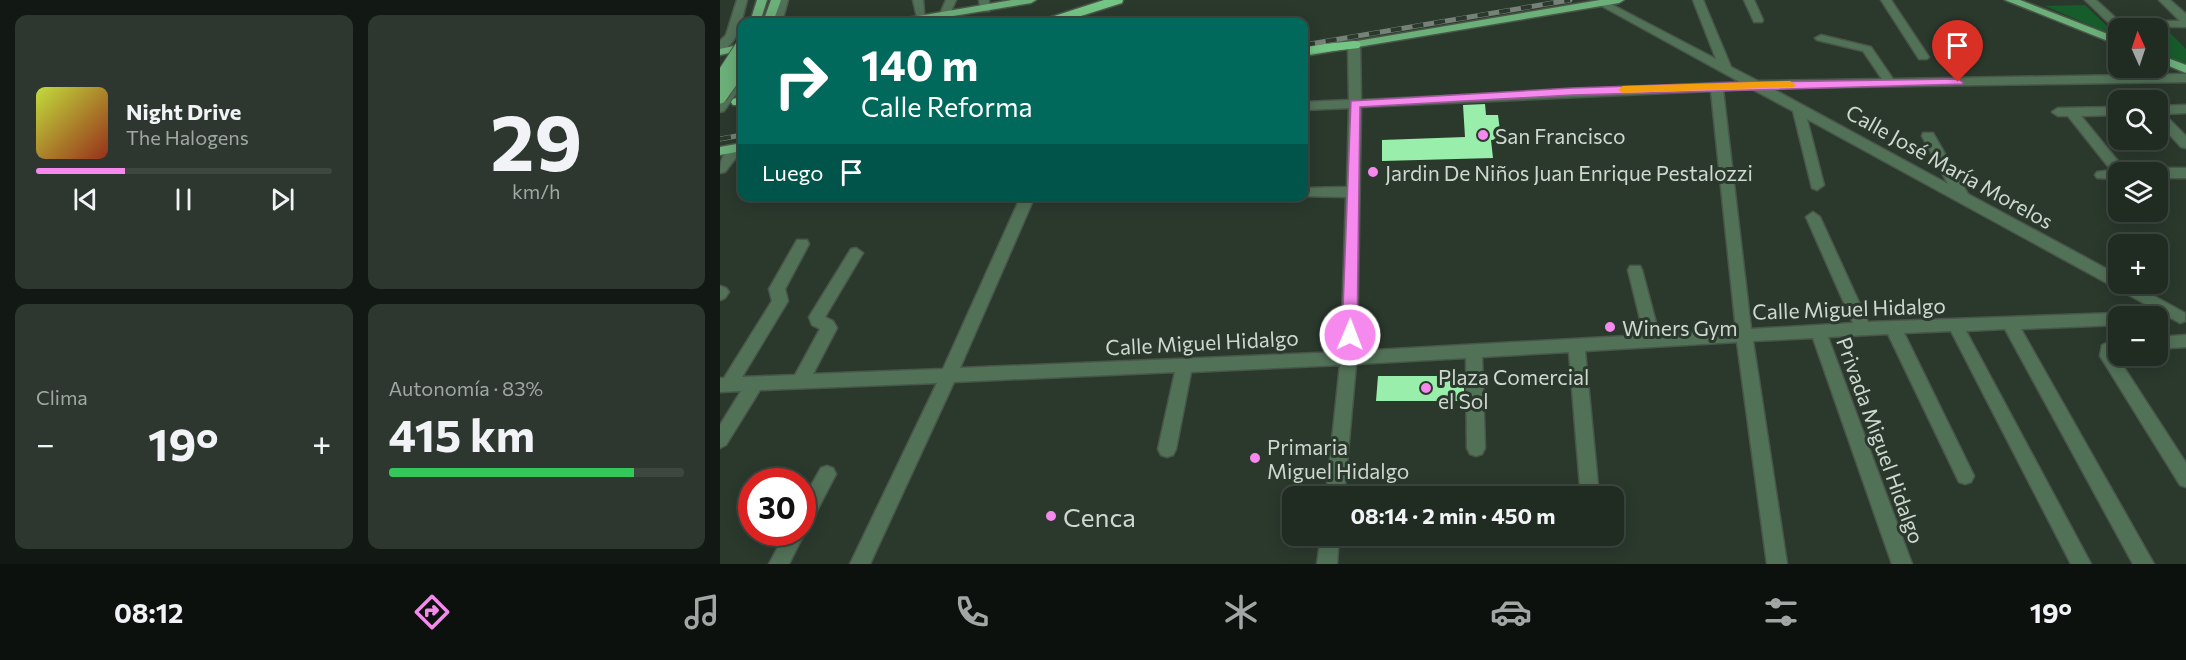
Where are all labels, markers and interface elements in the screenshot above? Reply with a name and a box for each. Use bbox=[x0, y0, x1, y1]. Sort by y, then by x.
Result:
north arrow bbox=[2108, 18, 2168, 78]
map controls bbox=[2108, 18, 2168, 366]
pin bbox=[1932, 20, 1983, 82]
icon: arrive bbox=[1941, 29, 1974, 62]
text: 140 m bbox=[861, 38, 978, 90]
icon: right bbox=[762, 42, 840, 120]
text: Calle Reforma bbox=[861, 90, 1033, 123]
button: search bbox=[2108, 90, 2168, 150]
text: 29 bbox=[490, 92, 582, 187]
text: Night Drive bbox=[126, 98, 241, 125]
street label: Calle José María Morelos bbox=[1842, 99, 2058, 233]
place label: San Francisco bbox=[1495, 123, 1626, 148]
text: The Halogens bbox=[126, 125, 249, 149]
marker: San Francisco bbox=[1476, 128, 1490, 142]
icon: arrive bbox=[835, 156, 868, 189]
text: Luego bbox=[762, 159, 823, 186]
place label: Jardin De Niños Juan Enrique Pestalozzi bbox=[1385, 160, 1753, 185]
button: layers bbox=[2108, 162, 2168, 222]
marker: Jardin De Niños Juan Enrique Pestalozzi bbox=[1366, 165, 1380, 179]
text: km/h bbox=[512, 179, 561, 203]
icon: previous bbox=[69, 183, 102, 216]
icon: pause bbox=[167, 183, 200, 216]
icon: next bbox=[266, 183, 299, 216]
button: + bbox=[2108, 234, 2168, 294]
street label: Calle Miguel Hidalgo bbox=[1752, 292, 1946, 324]
position arrow bbox=[1318, 303, 1382, 367]
button: − bbox=[2108, 306, 2168, 366]
place label: Winers Gym bbox=[1622, 315, 1738, 340]
marker: Winers Gym bbox=[1603, 320, 1617, 334]
street label: Calle Miguel Hidalgo bbox=[1105, 324, 1299, 360]
street label: Privada Miguel Hidalgo bbox=[1832, 333, 1930, 547]
place label: Plaza Comercial el Sol bbox=[1438, 364, 1589, 413]
text: Autonomía · 83% bbox=[389, 376, 543, 400]
marker: Plaza Comercial el Sol bbox=[1419, 381, 1433, 395]
text: Clima bbox=[36, 385, 88, 409]
text: 415 km bbox=[389, 406, 535, 461]
text: 19° bbox=[148, 415, 219, 470]
text: − bbox=[36, 422, 55, 463]
text: + bbox=[312, 422, 331, 463]
place label: Primaria Miguel Hidalgo bbox=[1267, 434, 1409, 483]
marker: Primaria Miguel Hidalgo bbox=[1248, 451, 1262, 465]
speed limit sign: 30 bbox=[738, 468, 816, 546]
place label: Cenca bbox=[1063, 501, 1136, 532]
text: 08:14 · 2 min · 450 m bbox=[1350, 502, 1556, 529]
marker: Cenca bbox=[1044, 509, 1058, 523]
icon: directions bbox=[411, 591, 453, 633]
icon: music bbox=[681, 591, 723, 633]
icon: phone bbox=[951, 591, 993, 633]
icon: climate bbox=[1220, 591, 1262, 633]
icon: car bbox=[1490, 591, 1532, 633]
icon: filters bbox=[1760, 591, 1802, 633]
text: 08:12 bbox=[114, 596, 183, 629]
text: 19° bbox=[2030, 596, 2072, 629]

